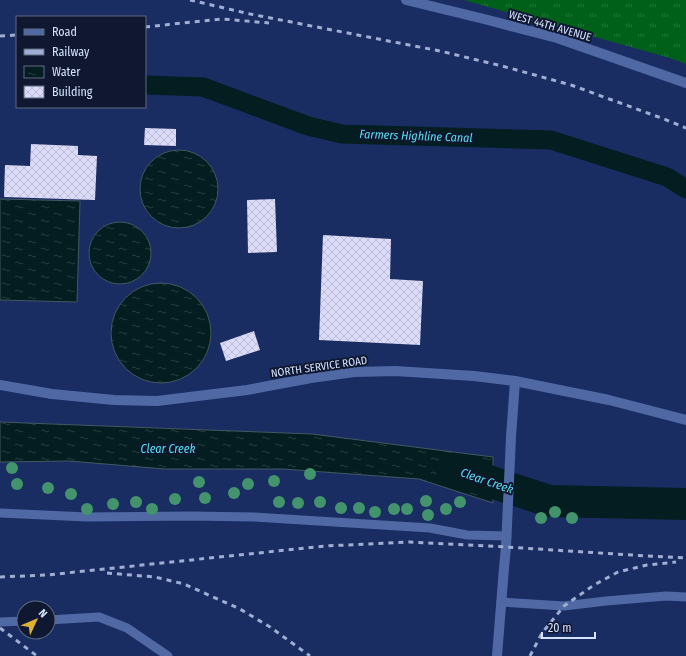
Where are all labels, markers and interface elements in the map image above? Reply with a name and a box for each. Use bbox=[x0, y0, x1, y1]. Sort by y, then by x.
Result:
street label: WEST 44TH AVENUE bbox=[507, 8, 593, 44]
legend bbox=[16, 16, 146, 108]
text: Road bbox=[52, 25, 77, 39]
text: Railway bbox=[52, 45, 90, 59]
text: Water bbox=[52, 65, 81, 79]
text: Building bbox=[52, 85, 93, 99]
water label: Farmers Highline Canal bbox=[359, 127, 473, 145]
street label: NORTH SERVICE ROAD bbox=[270, 354, 368, 380]
water label: Clear Creek bbox=[141, 442, 195, 456]
water label: Clear Creek bbox=[459, 465, 515, 497]
north arrow bbox=[16, 600, 56, 640]
text: N bbox=[36, 607, 50, 620]
scale bar bbox=[542, 614, 595, 640]
text: 20 m bbox=[548, 621, 572, 635]

